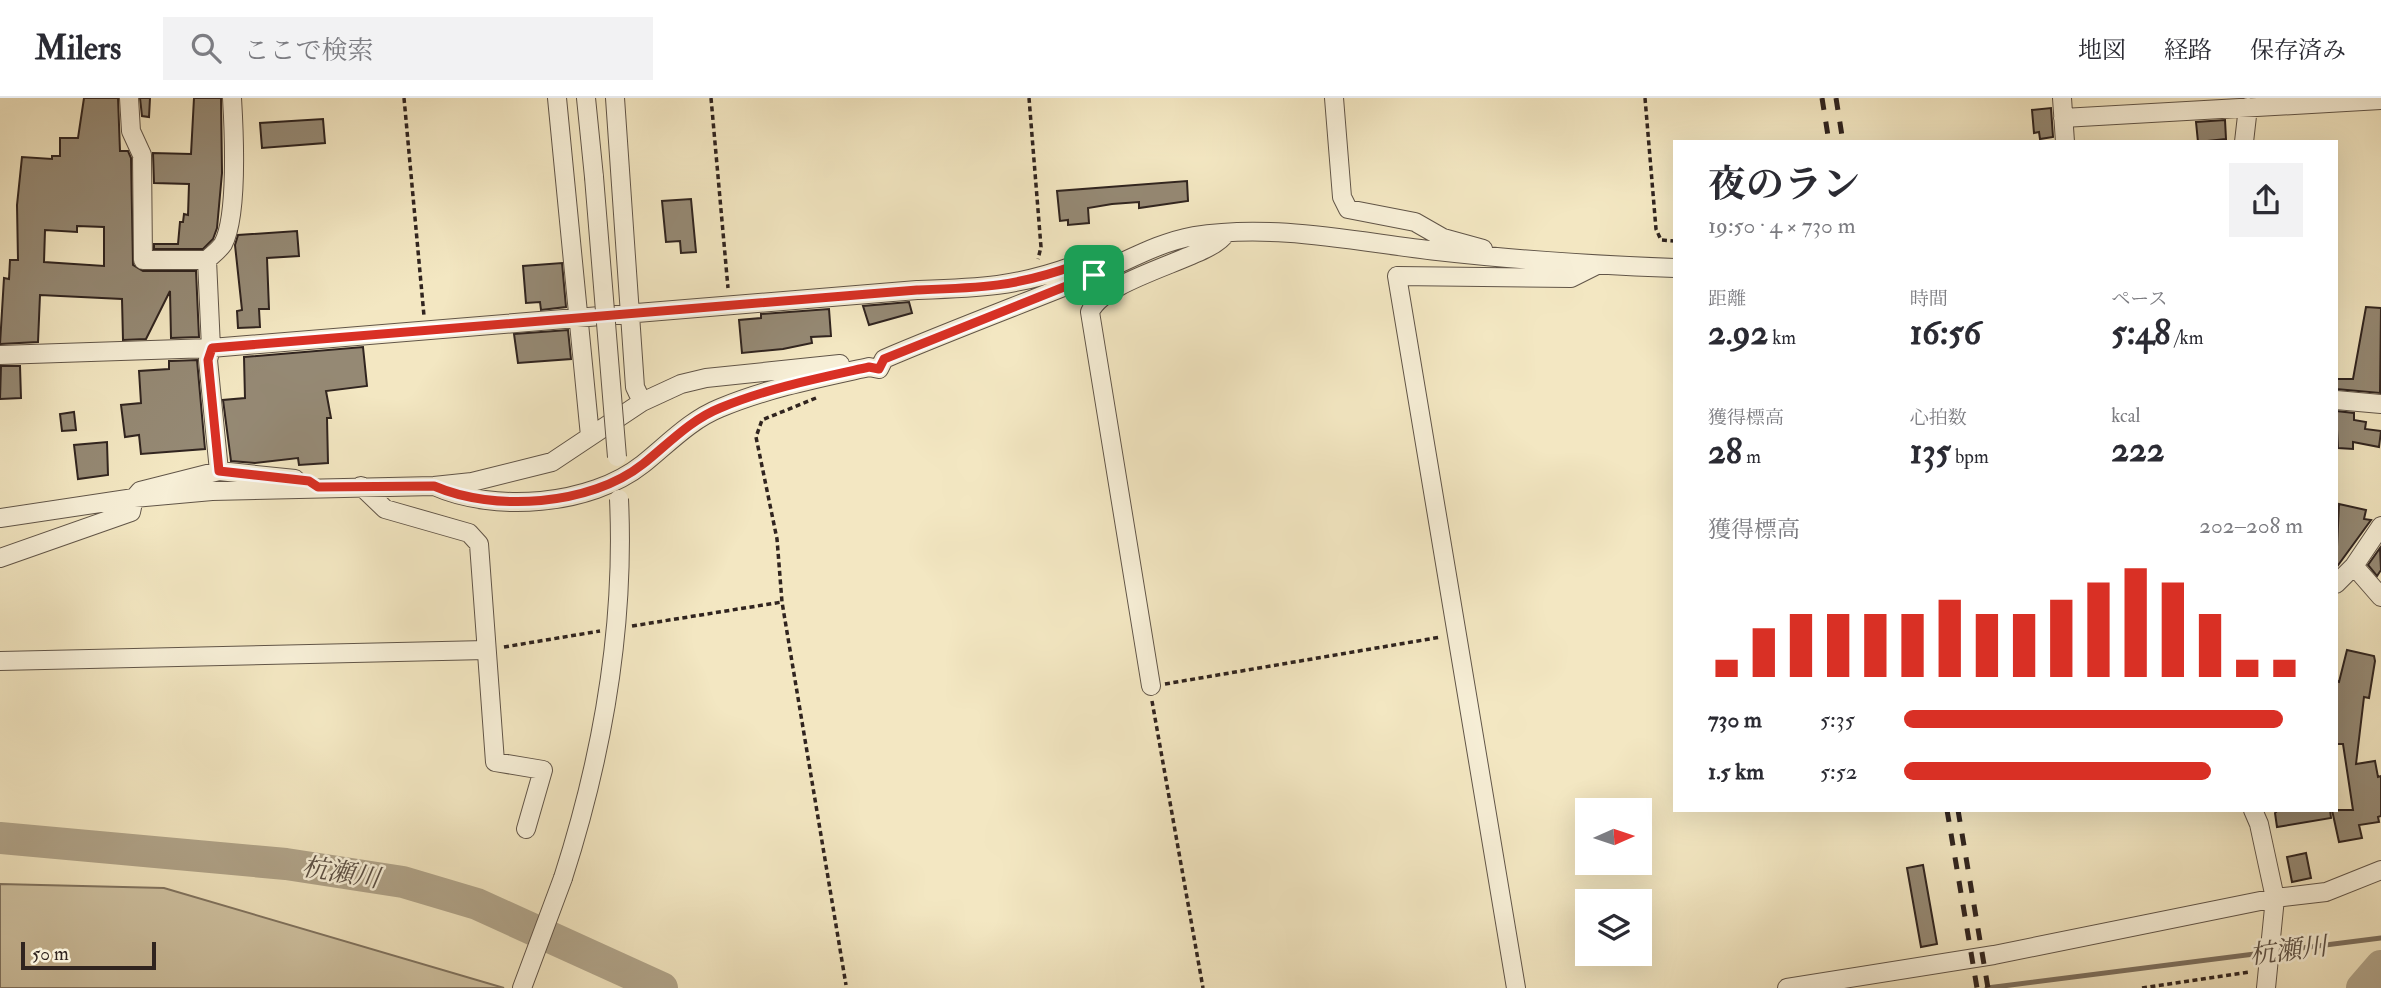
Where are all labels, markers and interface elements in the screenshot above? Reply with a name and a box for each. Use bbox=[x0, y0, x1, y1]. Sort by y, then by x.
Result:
search box bbox=[163, 17, 653, 80]
text: Milers bbox=[35, 28, 121, 69]
icon: search bbox=[187, 29, 225, 67]
text: ここで検索 bbox=[243, 35, 373, 67]
text: 地図 bbox=[2078, 35, 2126, 66]
text: 経路 bbox=[2164, 35, 2212, 66]
text: 保存済み bbox=[2250, 35, 2346, 66]
text: 夜のラン bbox=[1708, 161, 1860, 209]
button: share bbox=[2229, 163, 2303, 237]
text: 19:50 · 4 × 730 m bbox=[1708, 211, 1856, 240]
pin bbox=[1064, 245, 1124, 305]
icon: arrive bbox=[1075, 256, 1113, 294]
text: 距離 bbox=[1708, 287, 1746, 311]
text: 時間 bbox=[1910, 287, 1948, 311]
text: ペース bbox=[2111, 287, 2167, 311]
text: 2.92 bbox=[1708, 311, 1768, 355]
text: 16:56 bbox=[1910, 311, 1981, 355]
text: 5:48 bbox=[2111, 311, 2171, 355]
text: km bbox=[1768, 326, 1796, 350]
text: /km bbox=[2171, 326, 2203, 350]
text: kcal bbox=[2111, 404, 2140, 428]
text: 獲得標高 bbox=[1708, 406, 1784, 430]
text: 心拍数 bbox=[1910, 406, 1967, 430]
text: 222 bbox=[2111, 428, 2165, 472]
text: 28 bbox=[1708, 430, 1742, 474]
text: 135 bbox=[1910, 430, 1951, 474]
text: m bbox=[1742, 445, 1761, 469]
text: bpm bbox=[1951, 445, 1989, 469]
text: 202–208 m bbox=[2199, 511, 2303, 540]
text: 獲得標高 bbox=[1708, 515, 1800, 544]
text: 730 m bbox=[1708, 705, 1762, 734]
text: 5:35 bbox=[1820, 705, 1855, 734]
text: 1.5 km bbox=[1708, 757, 1764, 786]
text: 5:52 bbox=[1820, 757, 1857, 786]
north arrow bbox=[1575, 798, 1652, 875]
map controls bbox=[1575, 798, 1652, 966]
water label: 杭瀬川 bbox=[300, 851, 385, 895]
button: layers bbox=[1575, 889, 1652, 966]
water label: 杭瀬川 bbox=[2247, 930, 2332, 972]
scale bar bbox=[21, 939, 156, 971]
text: 50 m bbox=[32, 942, 69, 966]

